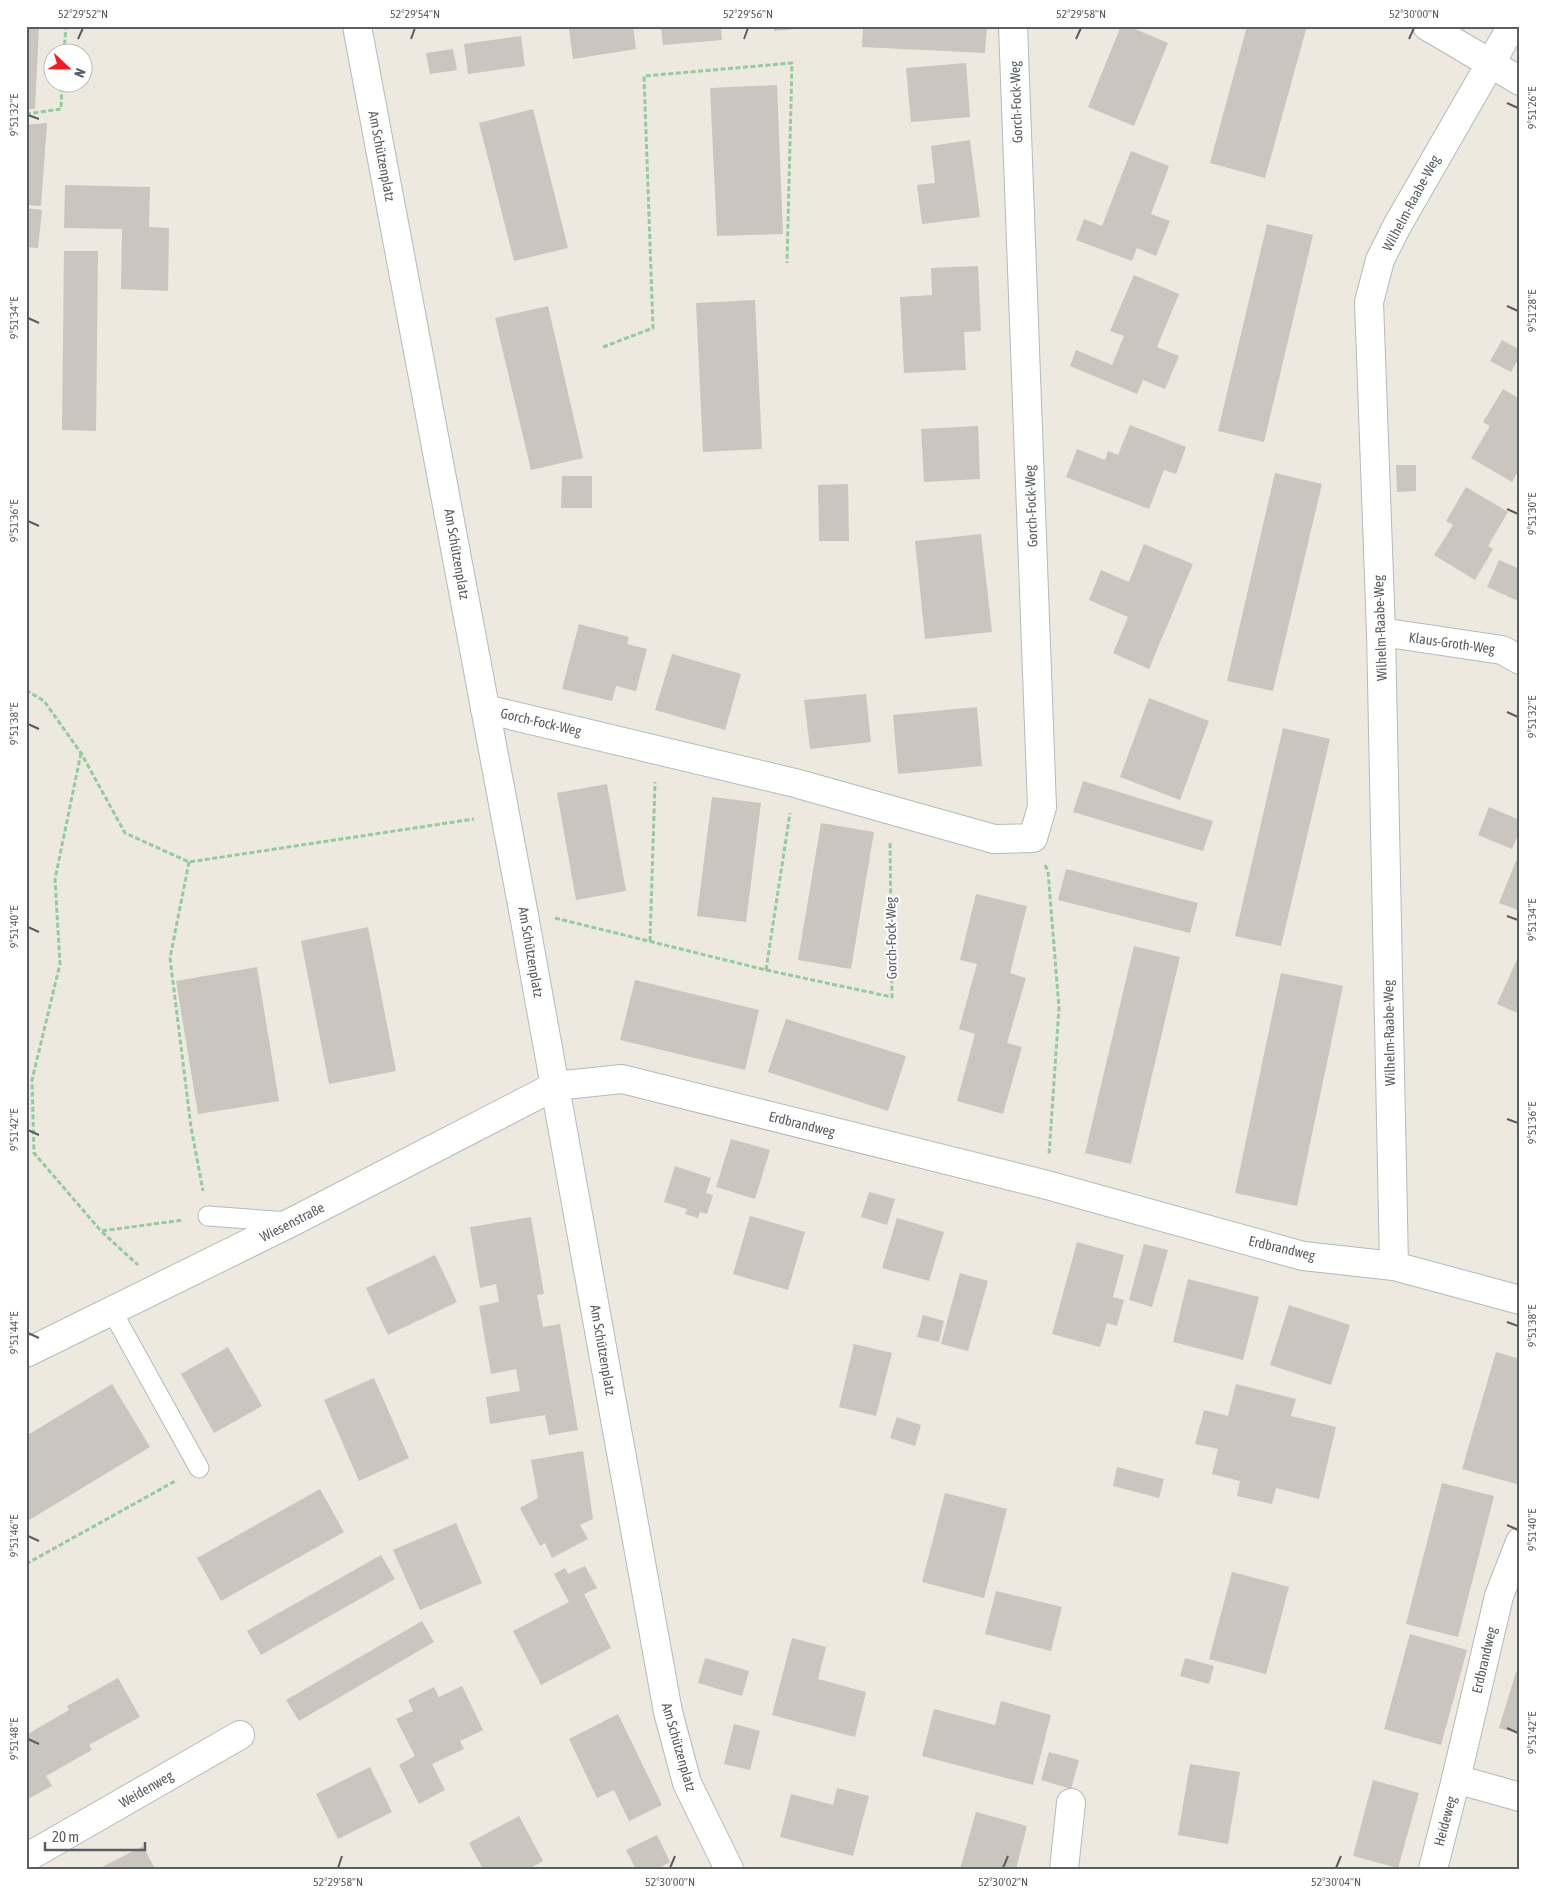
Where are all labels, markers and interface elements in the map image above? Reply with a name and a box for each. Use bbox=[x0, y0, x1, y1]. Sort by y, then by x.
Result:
text: 52°29'52"N bbox=[58, 7, 108, 21]
text: 52°29'54"N bbox=[390, 7, 440, 21]
text: 52°29'56"N bbox=[723, 7, 773, 21]
text: 52°29'58"N bbox=[1056, 7, 1106, 21]
text: 52°30'00"N bbox=[1389, 7, 1439, 21]
north arrow bbox=[42, 42, 92, 92]
street label: Gorch-Fock-Weg bbox=[1007, 60, 1025, 144]
text: N bbox=[71, 66, 89, 80]
text: 9°51'26"E bbox=[1525, 87, 1539, 129]
text: 9°51'32"E bbox=[7, 94, 21, 136]
street label: Am Schützenplatz bbox=[365, 110, 399, 202]
street label: Wilhelm-Raabe-Weg bbox=[1379, 152, 1443, 254]
text: 9°51'28"E bbox=[1525, 290, 1539, 332]
text: 9°51'34"E bbox=[7, 297, 21, 339]
street label: Gorch-Fock-Weg bbox=[1022, 464, 1040, 548]
text: 9°51'30"E bbox=[1525, 493, 1539, 535]
text: 9°51'36"E bbox=[7, 500, 21, 542]
street label: Am Schützenplatz bbox=[441, 508, 473, 600]
street label: Wilhelm-Raabe-Weg bbox=[1370, 575, 1390, 681]
street label: Klaus-Groth-Weg bbox=[1408, 629, 1496, 657]
text: 9°51'32"E bbox=[1525, 696, 1539, 738]
text: 9°51'38"E bbox=[7, 703, 21, 745]
street label: Gorch-Fock-Weg bbox=[499, 705, 583, 739]
street label: Gorch-Fock-Weg bbox=[882, 897, 900, 979]
text: 9°51'34"E bbox=[1525, 899, 1539, 941]
text: 9°51'40"E bbox=[7, 906, 21, 948]
street label: Am Schützenplatz bbox=[515, 906, 547, 998]
street label: Wilhelm-Raabe-Weg bbox=[1380, 980, 1398, 1086]
text: 9°51'36"E bbox=[1525, 1102, 1539, 1144]
street label: Erdbrandweg bbox=[767, 1108, 837, 1140]
text: 9°51'42"E bbox=[7, 1109, 21, 1151]
street label: Wiesenstraße bbox=[257, 1199, 327, 1245]
street label: Erdbrandweg bbox=[1247, 1233, 1317, 1263]
street label: Am Schützenplatz bbox=[587, 1304, 619, 1396]
text: 9°51'38"E bbox=[1525, 1305, 1539, 1347]
text: 9°51'44"E bbox=[7, 1312, 21, 1354]
text: 9°51'40"E bbox=[1525, 1509, 1539, 1551]
text: 9°51'46"E bbox=[7, 1515, 21, 1557]
street label: Erdbrandweg bbox=[1469, 1625, 1499, 1695]
street label: Am Schützenplatz bbox=[659, 1701, 699, 1793]
text: 9°51'42"E bbox=[1525, 1712, 1539, 1754]
text: 9°51'48"E bbox=[7, 1718, 21, 1760]
street label: Weidenweg bbox=[116, 1767, 176, 1811]
street label: Heideweg bbox=[1431, 1794, 1459, 1848]
scale bar bbox=[45, 1820, 145, 1852]
text: 20 m bbox=[52, 1828, 79, 1845]
text: 52°29'58"N bbox=[313, 1875, 363, 1889]
text: 52°30'00"N bbox=[645, 1875, 695, 1889]
text: 52°30'02"N bbox=[978, 1875, 1028, 1889]
text: 52°30'04"N bbox=[1311, 1875, 1361, 1889]

